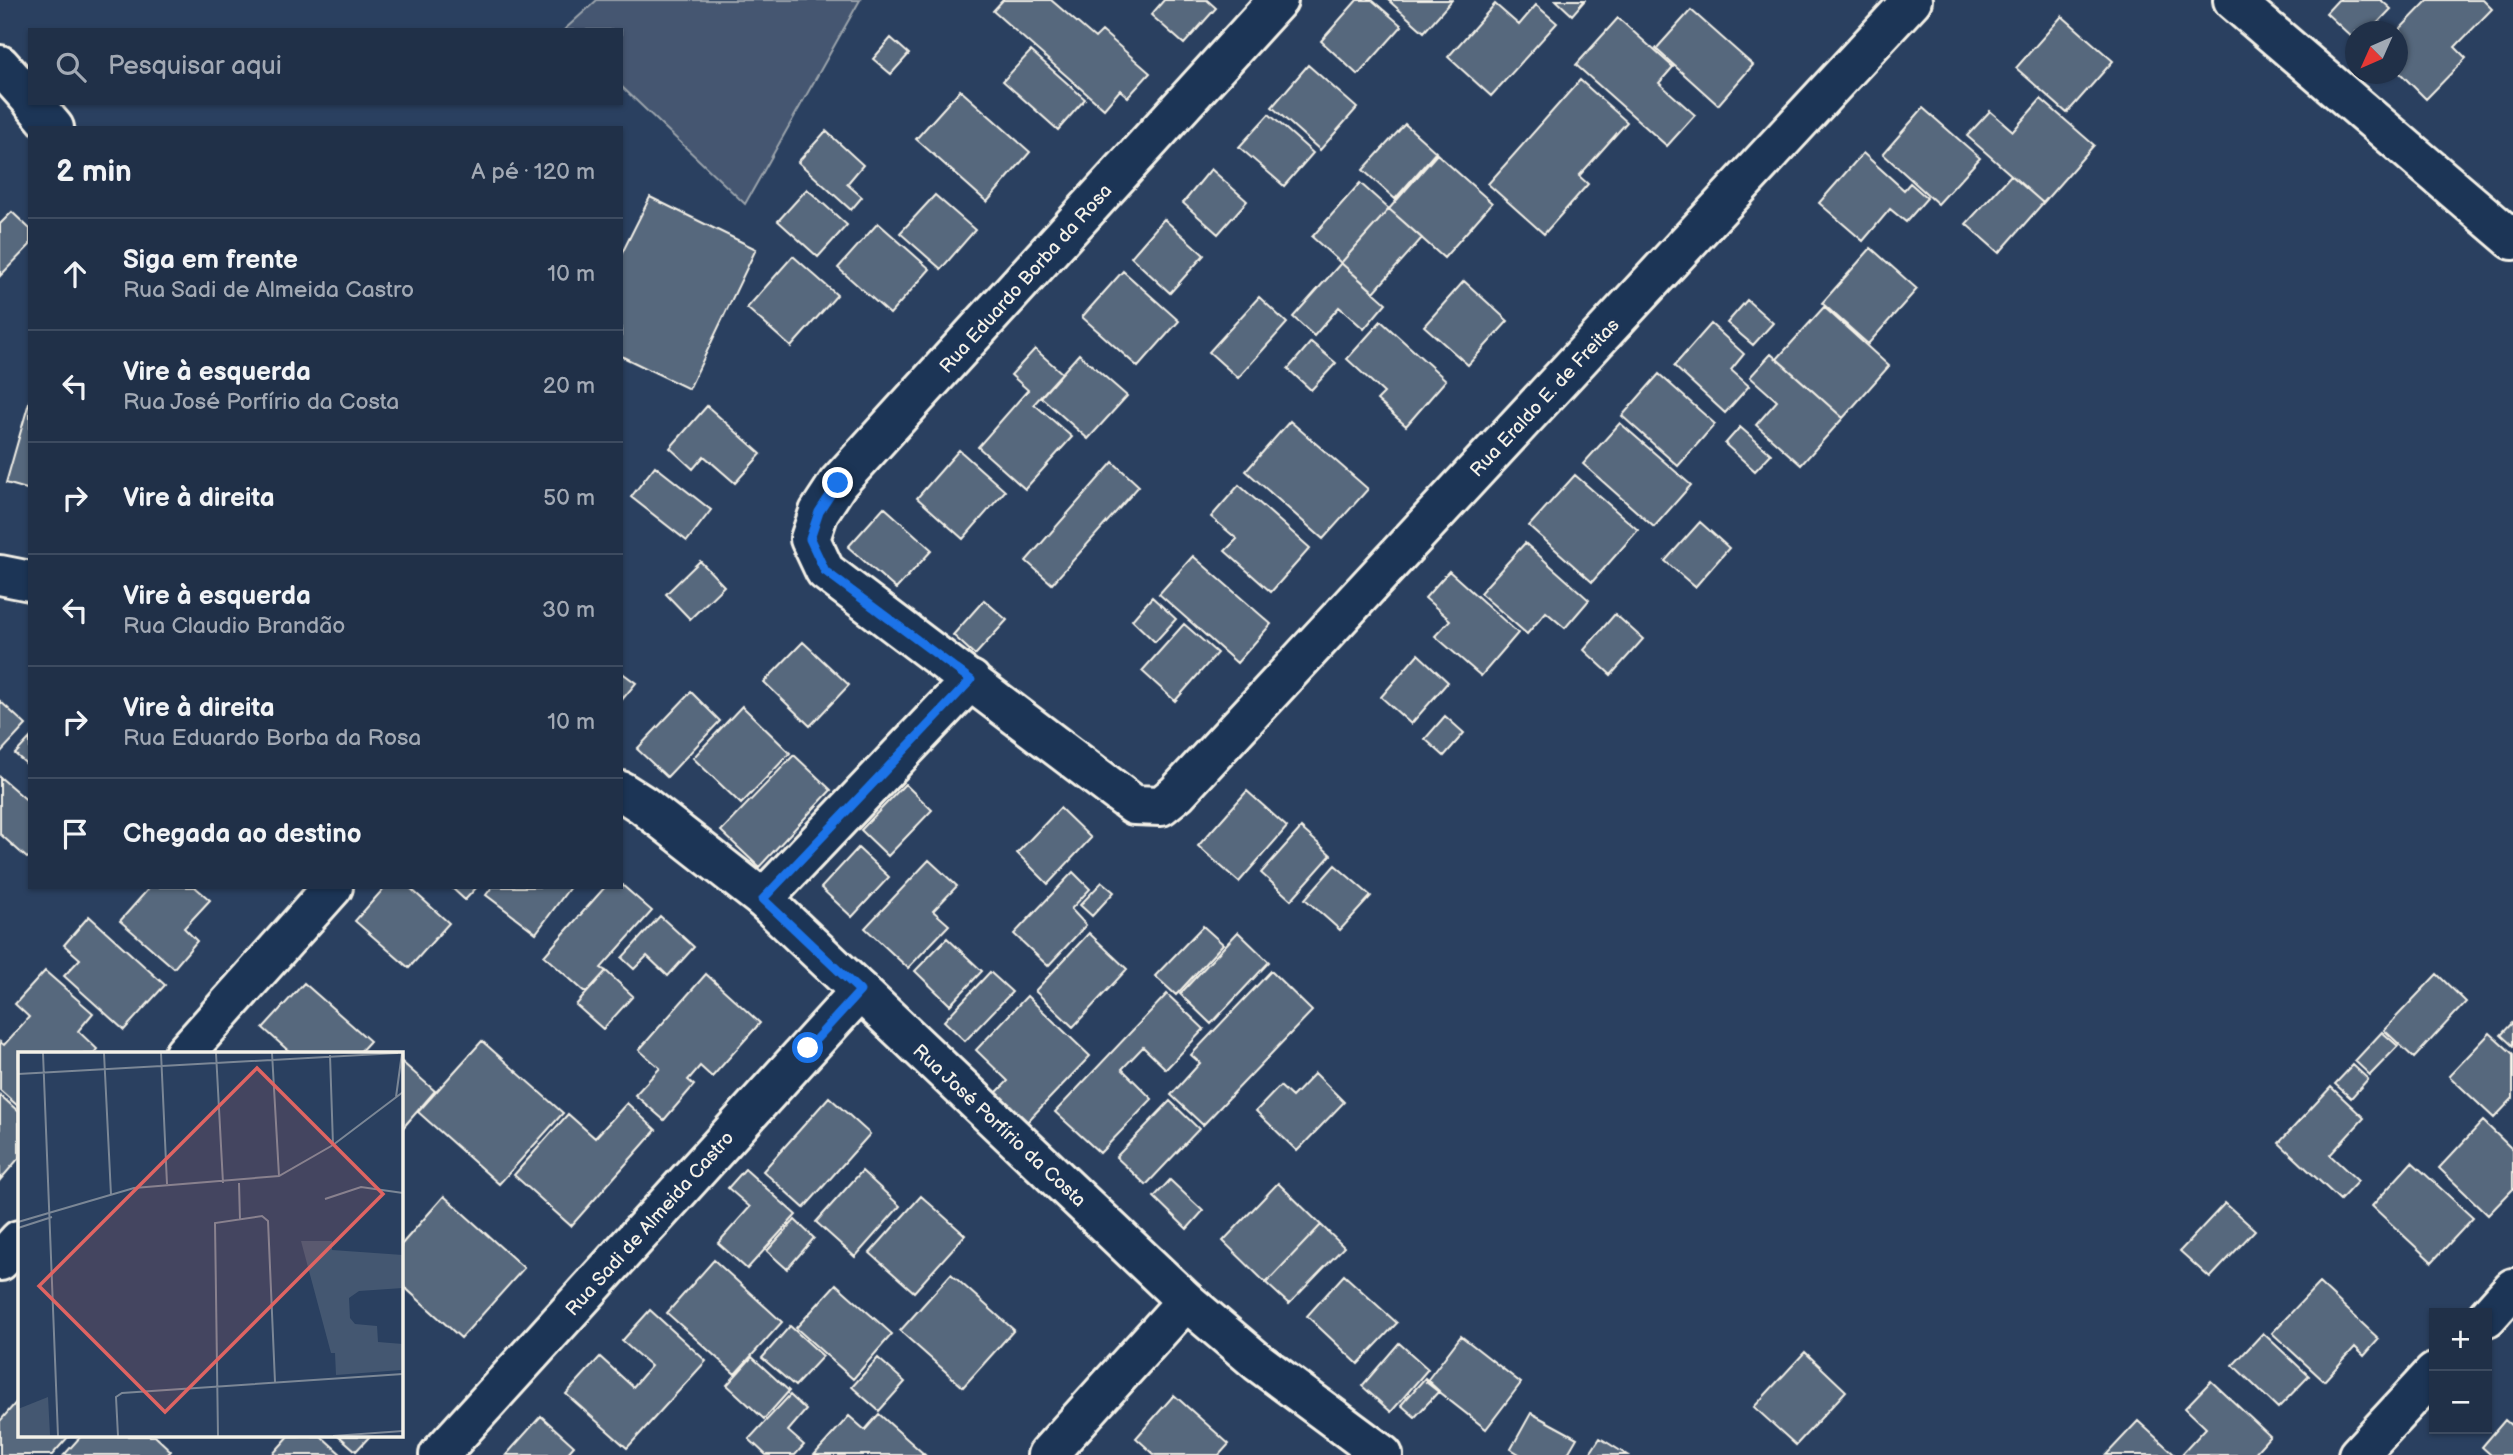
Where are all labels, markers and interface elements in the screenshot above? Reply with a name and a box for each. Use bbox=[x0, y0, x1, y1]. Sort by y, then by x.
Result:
north arrow bbox=[2345, 21, 2408, 84]
search box bbox=[28, 28, 623, 105]
icon: search bbox=[52, 48, 90, 86]
text: Pesquisar aqui bbox=[108, 51, 282, 82]
text: 2 min bbox=[56, 154, 132, 190]
text: A pé · 120 m bbox=[471, 158, 595, 186]
street label: Rua Eduardo Borba da Rosa bbox=[935, 180, 1117, 378]
text: Siga em frente bbox=[123, 245, 298, 276]
icon: ahead bbox=[56, 255, 94, 293]
text: 10 m bbox=[547, 260, 595, 288]
text: Rua Sadi de Almeida Castro bbox=[123, 276, 414, 304]
street label: Rua Eraldo E. de Freitas bbox=[1466, 314, 1625, 482]
text: Vire à esquerda bbox=[123, 357, 311, 388]
icon: left bbox=[56, 367, 94, 405]
text: 20 m bbox=[543, 372, 595, 400]
text: Rua José Porfírio da Costa bbox=[123, 388, 399, 416]
route end bbox=[822, 467, 853, 498]
icon: right bbox=[56, 479, 94, 517]
text: Vire à direita bbox=[123, 483, 275, 514]
text: 50 m bbox=[543, 484, 595, 512]
text: Vire à esquerda bbox=[123, 581, 311, 612]
icon: left bbox=[56, 591, 94, 629]
text: 30 m bbox=[542, 596, 595, 624]
text: Rua Claudio Brandão bbox=[123, 612, 345, 640]
text: Vire à direita bbox=[123, 693, 275, 724]
icon: right bbox=[56, 703, 94, 741]
text: 10 m bbox=[547, 708, 595, 736]
text: Rua Eduardo Borba da Rosa bbox=[123, 724, 421, 752]
icon: arrive bbox=[56, 815, 94, 853]
text: Chegada ao destino bbox=[123, 819, 361, 850]
route start bbox=[792, 1032, 823, 1063]
street label: Rua José Porfírio da Costa bbox=[908, 1040, 1090, 1212]
inset map bbox=[18, 1052, 402, 1438]
street label: Rua Sadi de Almeida Castro bbox=[561, 1127, 739, 1321]
map controls bbox=[2429, 1308, 2492, 1434]
button: + bbox=[2429, 1308, 2492, 1371]
button: − bbox=[2429, 1371, 2492, 1434]

